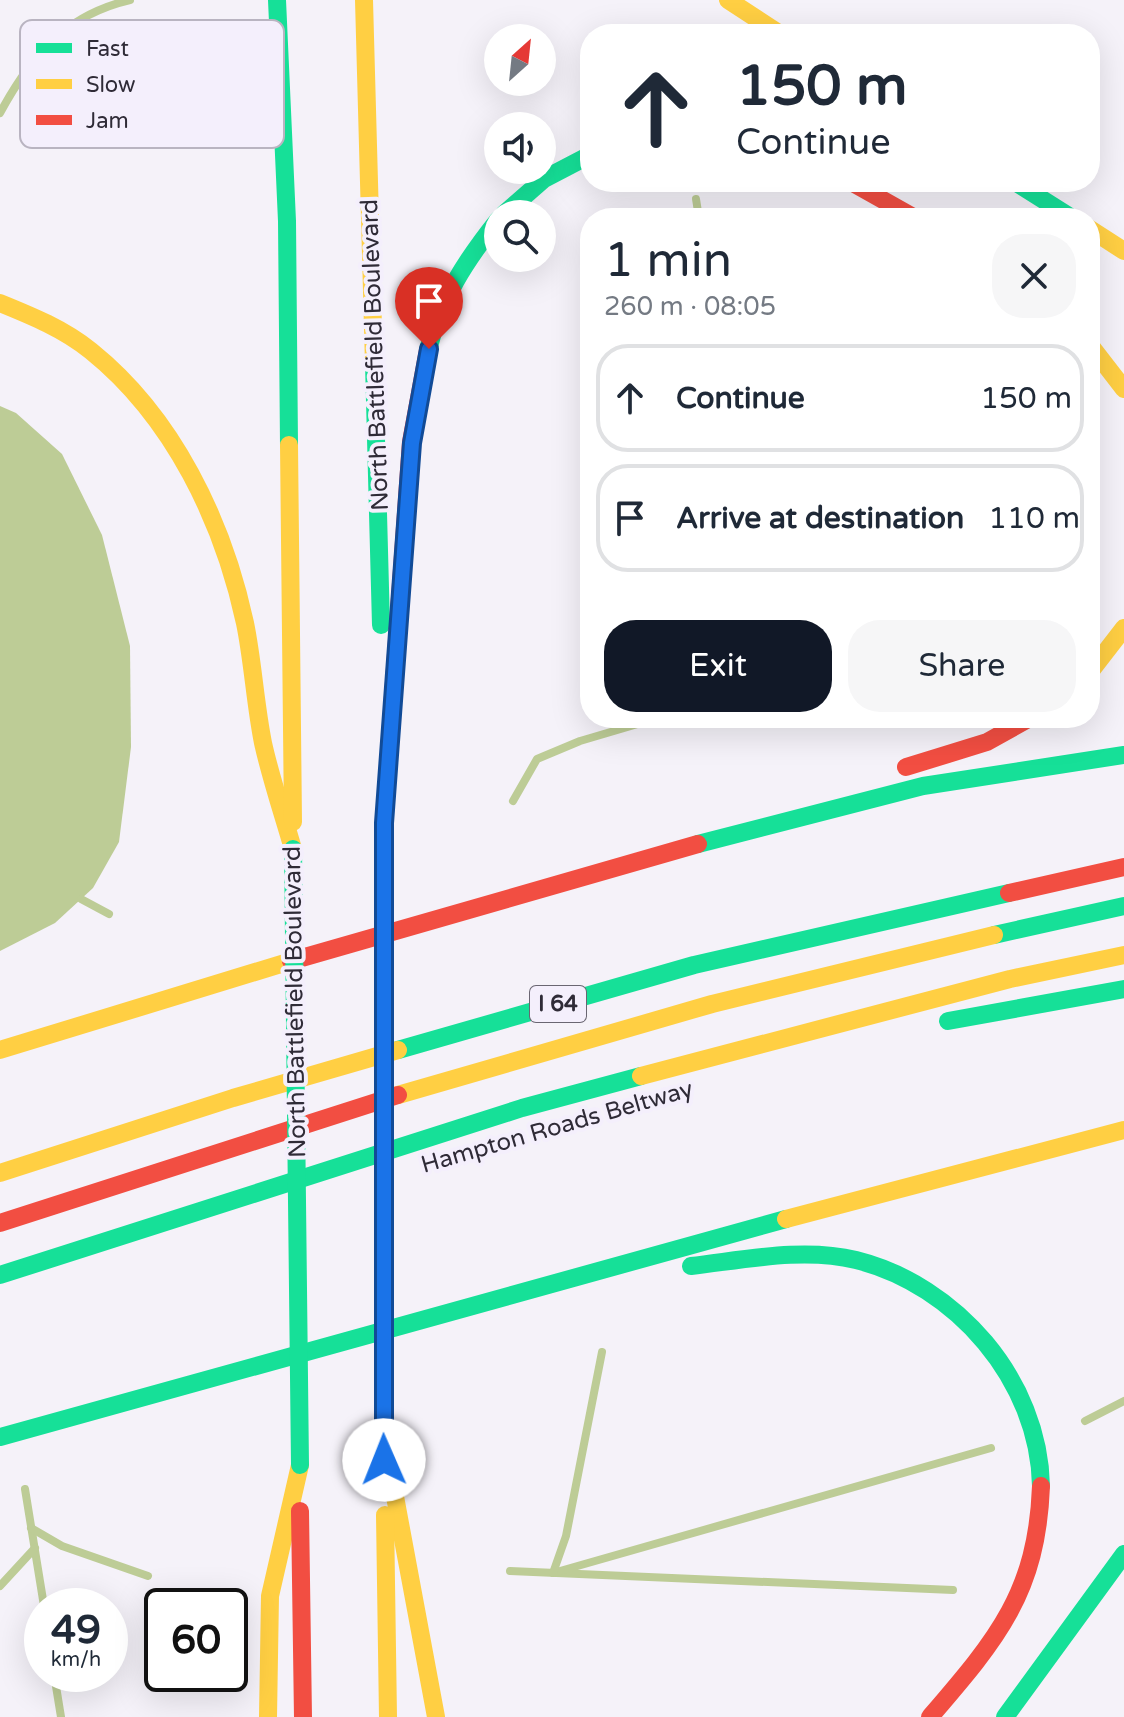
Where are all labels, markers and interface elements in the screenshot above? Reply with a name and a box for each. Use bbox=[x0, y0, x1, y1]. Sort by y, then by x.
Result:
legend bbox=[20, 20, 284, 148]
north arrow bbox=[484, 24, 556, 96]
map controls bbox=[484, 24, 556, 272]
text: Fast bbox=[86, 36, 129, 62]
text: 150 m bbox=[736, 53, 907, 120]
icon: ahead bbox=[604, 56, 708, 160]
text: Slow bbox=[86, 72, 136, 98]
text: Jam bbox=[86, 108, 129, 134]
button: sound bbox=[484, 112, 556, 184]
text: Continue bbox=[736, 121, 891, 164]
street label: North Battlefield Boulevard bbox=[355, 199, 395, 511]
button: search bbox=[484, 200, 556, 272]
text: 1 min bbox=[604, 232, 732, 290]
button: close bbox=[992, 234, 1076, 318]
pin bbox=[395, 267, 463, 349]
icon: arrive bbox=[407, 279, 451, 323]
text: 260 m · 08:05 bbox=[604, 291, 776, 322]
icon: ahead bbox=[608, 376, 652, 420]
text: Continue bbox=[676, 380, 805, 417]
text: 150 m bbox=[980, 380, 1072, 417]
icon: arrive bbox=[608, 496, 652, 540]
text: Arrive at destination bbox=[676, 500, 964, 537]
text: 110 m bbox=[988, 500, 1080, 537]
button: Exit bbox=[604, 620, 832, 712]
button: Share bbox=[848, 620, 1076, 712]
street label: North Battlefield Boulevard bbox=[278, 846, 312, 1158]
road number: I 64 bbox=[530, 986, 586, 1022]
street label: Hampton Roads Beltway bbox=[418, 1074, 696, 1180]
position arrow bbox=[342, 1418, 426, 1502]
speed limit sign: 60 bbox=[144, 1588, 248, 1692]
text: 49 bbox=[51, 1606, 101, 1654]
text: km/h bbox=[51, 1648, 101, 1672]

